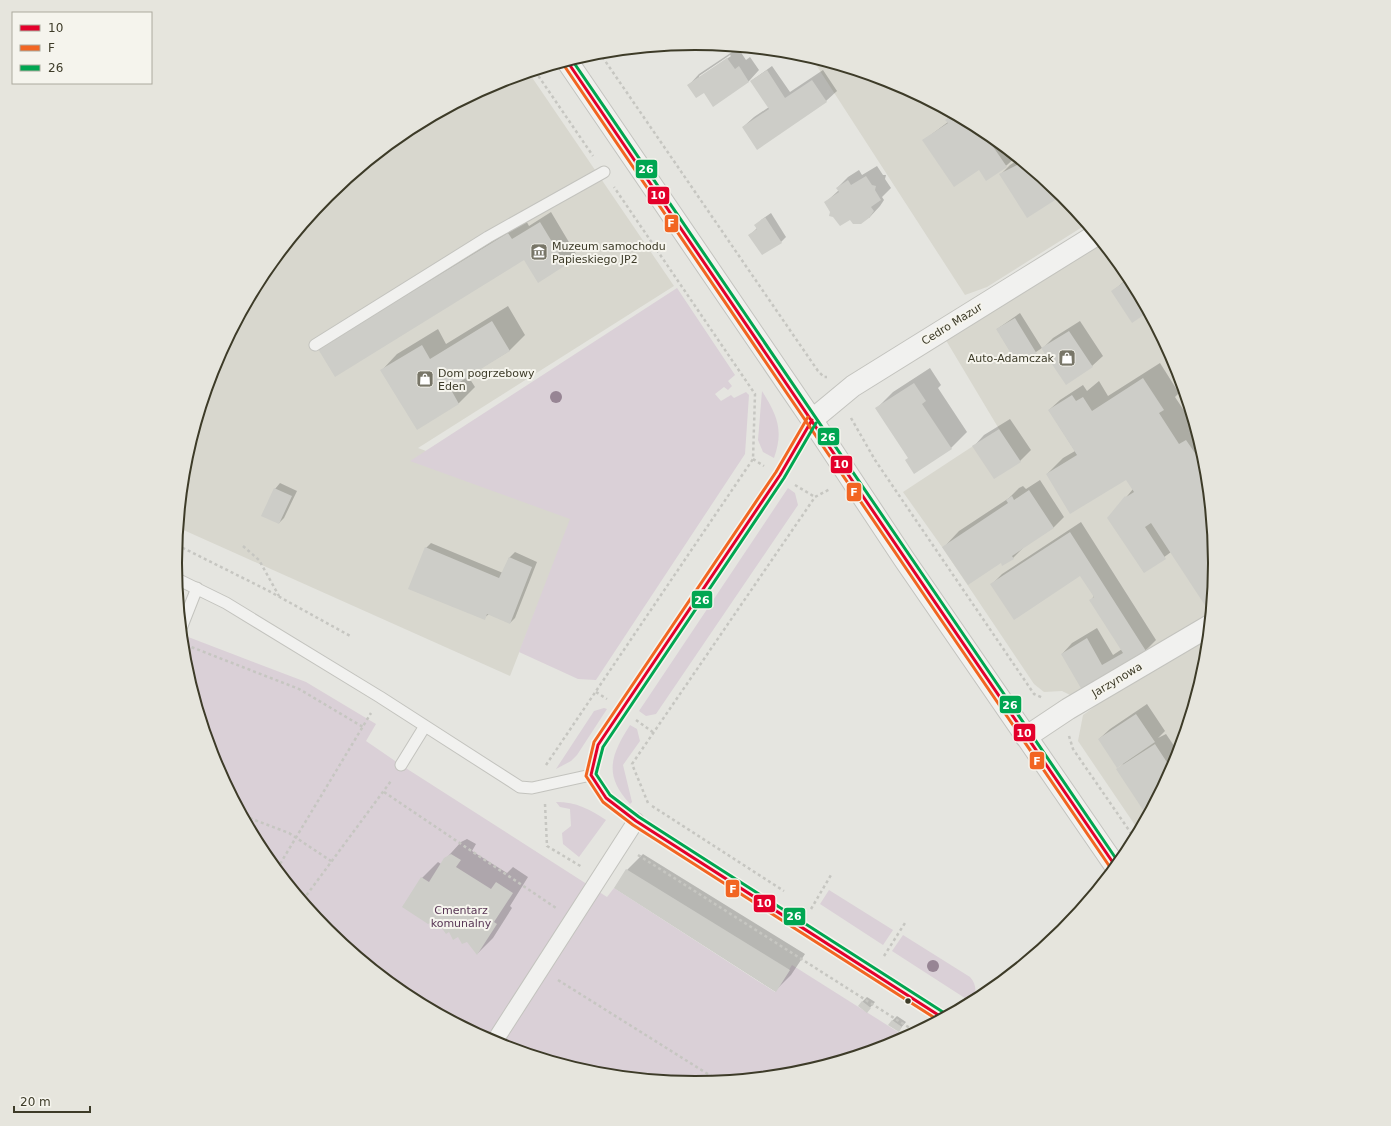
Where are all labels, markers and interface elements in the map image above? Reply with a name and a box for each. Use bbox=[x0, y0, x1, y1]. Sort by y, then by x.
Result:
legend bbox=[12, 12, 152, 84]
text: 10 bbox=[48, 21, 63, 35]
text: F bbox=[48, 41, 55, 55]
text: 26 bbox=[48, 61, 63, 75]
line badge: 26 bbox=[635, 159, 658, 179]
text: 26 bbox=[638, 163, 654, 176]
line badge: 10 bbox=[647, 186, 670, 205]
text: 10 bbox=[650, 189, 666, 202]
line badge: F bbox=[664, 214, 679, 233]
text: F bbox=[667, 217, 675, 230]
place label: Muzeum samochodu Papieskiego JP2 bbox=[552, 240, 666, 266]
museum icon: Muzeum samochodu Papieskiego JP2 bbox=[529, 242, 549, 262]
street label: Cedro Mazur bbox=[919, 300, 985, 348]
shop icon: Auto-Adamczak bbox=[1057, 348, 1077, 368]
place label: Auto-Adamczak bbox=[968, 352, 1055, 365]
place label: Dom pogrzebowy Eden bbox=[438, 367, 535, 393]
shop icon: Dom pogrzebowy Eden bbox=[415, 369, 435, 389]
line badge: 26 bbox=[817, 427, 840, 446]
text: 26 bbox=[820, 431, 836, 444]
line badge: 10 bbox=[830, 455, 853, 474]
text: 10 bbox=[833, 458, 849, 471]
line badge: F bbox=[846, 482, 862, 502]
text: F bbox=[850, 486, 858, 499]
line badge: 26 bbox=[691, 590, 713, 609]
text: 26 bbox=[694, 594, 710, 607]
street label: Jarzynowa bbox=[1089, 660, 1144, 701]
line badge: 26 bbox=[999, 695, 1022, 714]
text: 26 bbox=[1002, 699, 1018, 712]
line badge: 10 bbox=[1013, 723, 1036, 742]
text: 10 bbox=[1016, 727, 1032, 740]
line badge: F bbox=[1029, 751, 1045, 770]
text: F bbox=[1033, 755, 1041, 768]
line badge: F bbox=[725, 879, 740, 898]
text: F bbox=[729, 883, 737, 896]
line badge: 10 bbox=[753, 894, 776, 913]
text: 10 bbox=[756, 897, 772, 910]
park label: Cmentarz komunalny bbox=[431, 904, 492, 930]
line badge: 26 bbox=[783, 907, 806, 926]
text: 26 bbox=[786, 910, 802, 923]
unlabelled marker bbox=[903, 996, 913, 1006]
scale bar bbox=[14, 1088, 90, 1114]
text: 20 m bbox=[20, 1095, 51, 1109]

